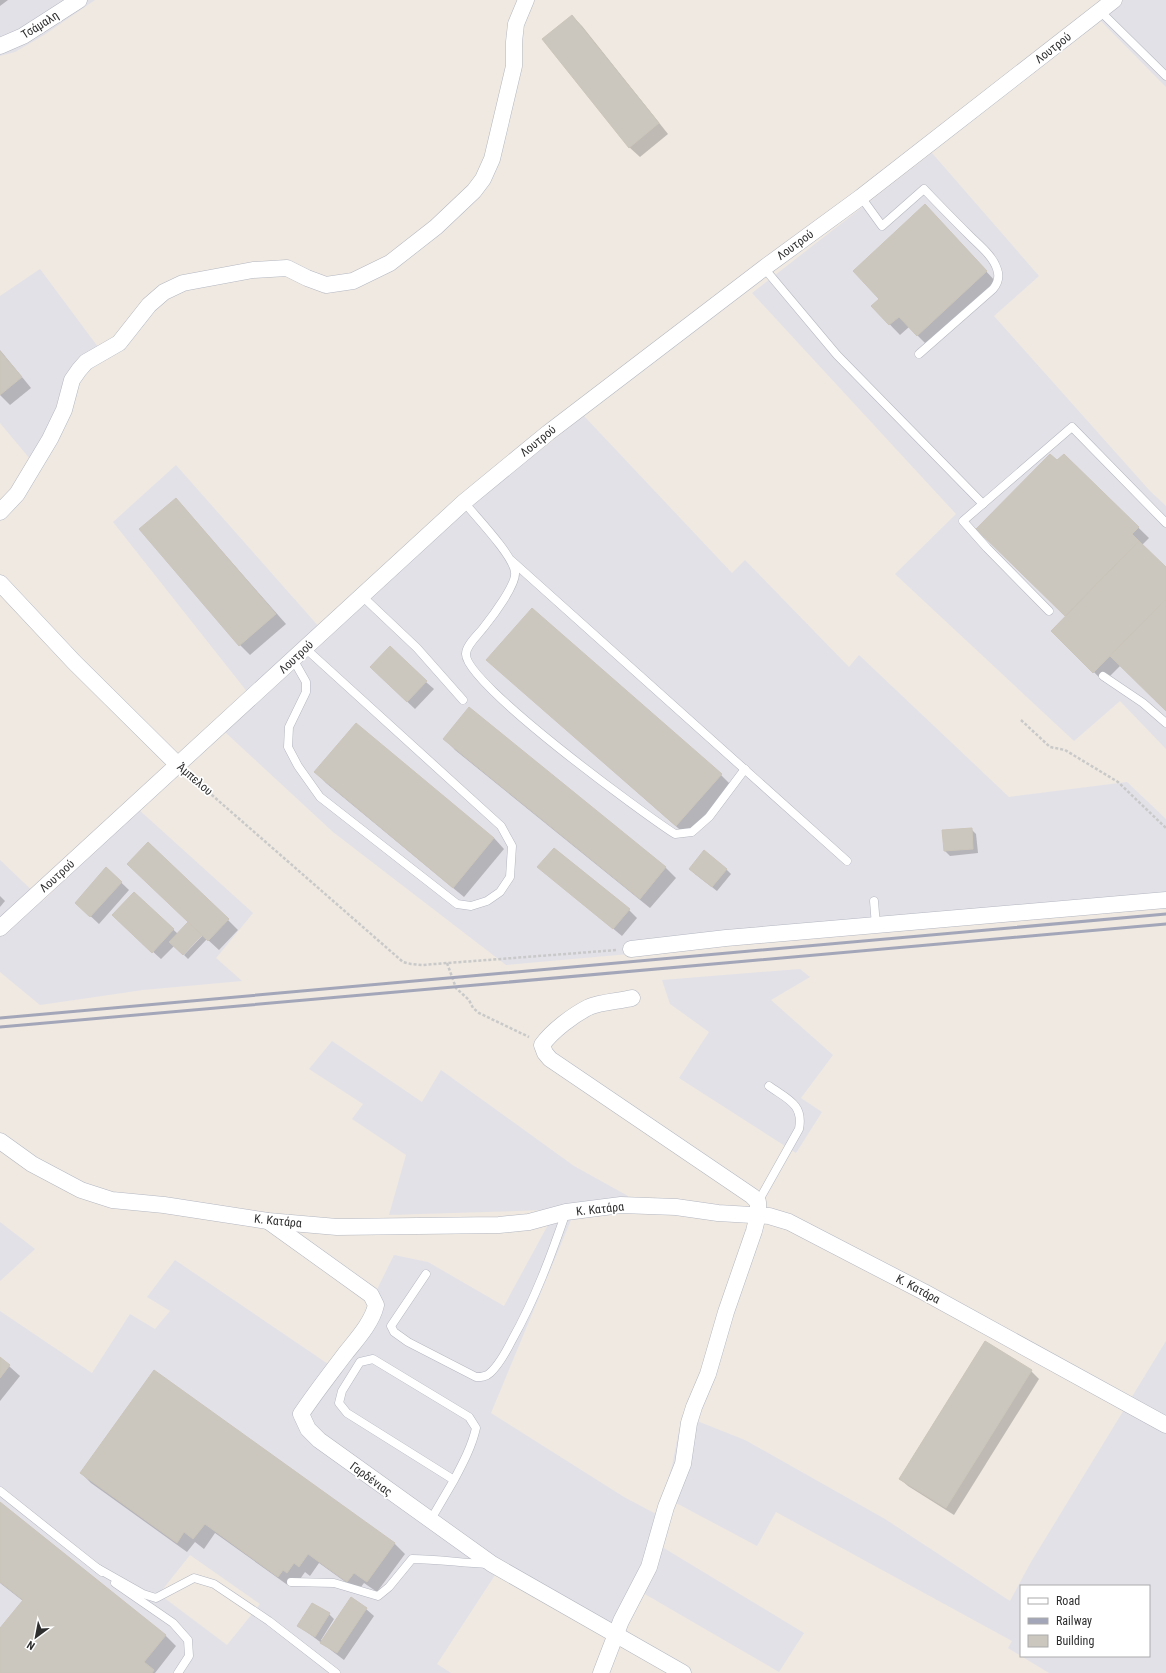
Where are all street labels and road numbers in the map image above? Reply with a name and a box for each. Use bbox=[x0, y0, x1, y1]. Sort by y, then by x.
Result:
street label: Τσάμαλη bbox=[19, 8, 61, 42]
street label: Λουτρού bbox=[1032, 29, 1074, 66]
street label: Λουτρού bbox=[774, 227, 816, 263]
street label: Λουτρού bbox=[517, 422, 559, 460]
street label: Λουτρού bbox=[276, 637, 316, 676]
street label: Άμπελου bbox=[174, 760, 216, 798]
street label: Λουτρού bbox=[37, 857, 77, 895]
street label: Κ. Κατάρα bbox=[575, 1200, 625, 1218]
street label: Κ. Κατάρα bbox=[253, 1212, 303, 1230]
street label: Κ. Κατάρα bbox=[893, 1272, 943, 1306]
street label: Γαρδένιας bbox=[347, 1459, 395, 1499]

